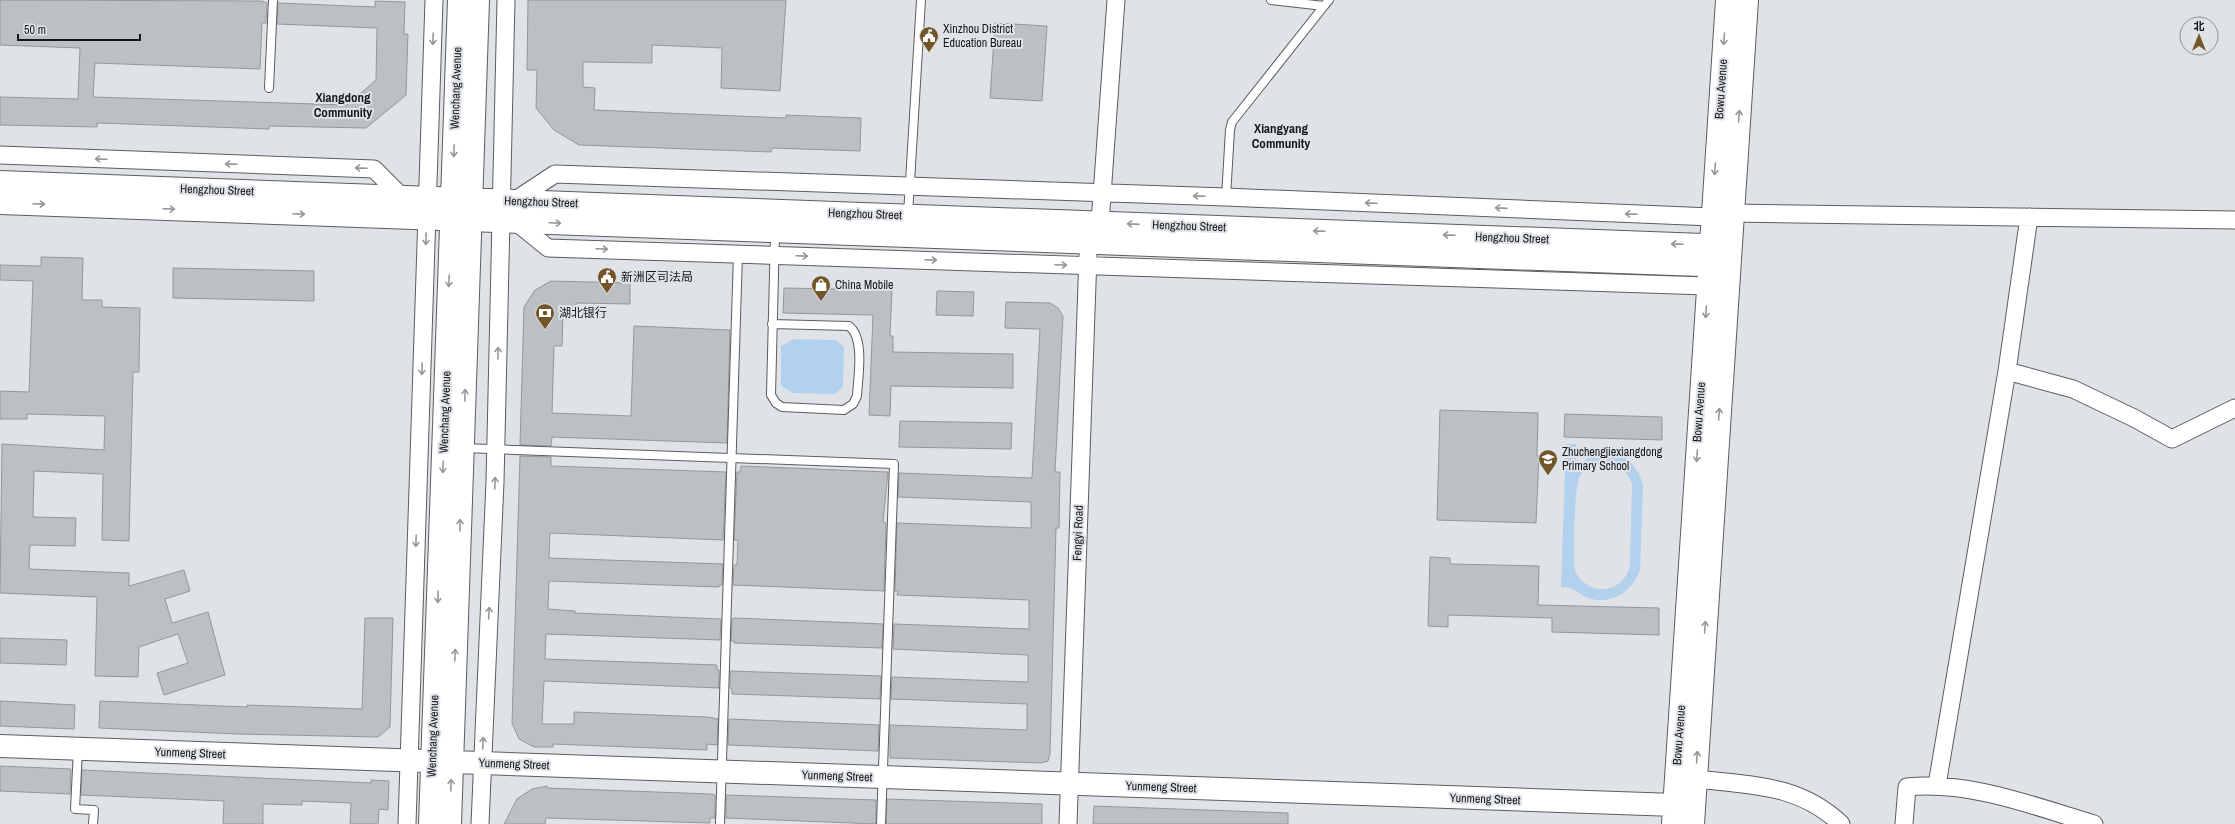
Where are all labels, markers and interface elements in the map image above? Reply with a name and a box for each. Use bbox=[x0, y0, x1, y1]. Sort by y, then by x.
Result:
scale bar bbox=[18, 16, 140, 42]
north arrow bbox=[2179, 16, 2219, 56]
text: 北 bbox=[2194, 19, 2205, 33]
place label: Xinzhou District Education Bureau bbox=[943, 21, 1022, 51]
text: 50 m bbox=[24, 22, 46, 38]
public building icon: Xinzhou District Education Bureau bbox=[918, 25, 940, 53]
one-way arrow bbox=[429, 32, 436, 45]
one-way arrow bbox=[1721, 32, 1728, 45]
street label: Wenchang Avenue bbox=[447, 47, 465, 129]
street label: Bowu Avenue bbox=[1711, 59, 1731, 119]
district label: Xiangdong Community bbox=[314, 89, 372, 121]
one-way arrow bbox=[1735, 110, 1742, 123]
district label: Xiangyang Community bbox=[1252, 120, 1310, 152]
one-way arrow bbox=[450, 144, 458, 157]
one-way arrow bbox=[95, 155, 108, 162]
one-way arrow bbox=[225, 160, 238, 167]
one-way arrow bbox=[1712, 162, 1719, 175]
one-way arrow bbox=[355, 165, 368, 172]
street label: Hengzhou Street bbox=[180, 181, 254, 199]
one-way arrow bbox=[1193, 192, 1206, 200]
street label: Hengzhou Street bbox=[504, 193, 578, 211]
one-way arrow bbox=[1365, 199, 1378, 207]
one-way arrow bbox=[32, 201, 45, 208]
one-way arrow bbox=[162, 205, 175, 213]
street label: Hengzhou Street bbox=[828, 205, 902, 223]
one-way arrow bbox=[1495, 205, 1508, 212]
one-way arrow bbox=[292, 210, 305, 218]
one-way arrow bbox=[1625, 210, 1638, 217]
street label: Hengzhou Street bbox=[1152, 217, 1226, 235]
one-way arrow bbox=[548, 219, 561, 227]
one-way arrow bbox=[1127, 220, 1140, 228]
one-way arrow bbox=[1313, 227, 1326, 234]
street label: Hengzhou Street bbox=[1475, 229, 1549, 247]
one-way arrow bbox=[422, 232, 430, 245]
one-way arrow bbox=[1443, 232, 1456, 239]
one-way arrow bbox=[1671, 240, 1684, 247]
one-way arrow bbox=[595, 246, 608, 253]
one-way arrow bbox=[795, 252, 808, 260]
one-way arrow bbox=[924, 256, 937, 264]
one-way arrow bbox=[1054, 261, 1067, 268]
public building icon: 新洲区司法局 bbox=[596, 266, 618, 294]
place label: 新洲区司法局 bbox=[621, 269, 693, 285]
one-way arrow bbox=[446, 274, 453, 287]
shop icon: China Mobile bbox=[810, 274, 832, 302]
place label: China Mobile bbox=[835, 277, 894, 293]
bank icon: 湖北银行 bbox=[534, 302, 556, 330]
place label: 湖北银行 bbox=[559, 305, 607, 321]
one-way arrow bbox=[1702, 305, 1709, 318]
one-way arrow bbox=[494, 347, 502, 360]
one-way arrow bbox=[418, 362, 425, 375]
street label: Wenchang Avenue bbox=[436, 371, 454, 453]
street label: Bowu Avenue bbox=[1689, 382, 1709, 442]
one-way arrow bbox=[461, 389, 468, 402]
one-way arrow bbox=[1715, 408, 1723, 421]
place label: Zhuchengjiexiangdong Primary School bbox=[1562, 444, 1663, 474]
school or university icon: Zhuchengjiexiangdong Primary School bbox=[1537, 448, 1559, 476]
one-way arrow bbox=[1693, 449, 1700, 462]
one-way arrow bbox=[439, 460, 446, 473]
one-way arrow bbox=[491, 477, 498, 490]
street label: Fengyi Road bbox=[1069, 505, 1087, 561]
one-way arrow bbox=[456, 519, 464, 532]
one-way arrow bbox=[412, 534, 420, 547]
one-way arrow bbox=[434, 590, 442, 603]
one-way arrow bbox=[485, 607, 493, 620]
one-way arrow bbox=[1702, 621, 1709, 634]
one-way arrow bbox=[452, 649, 459, 662]
street label: Wenchang Avenue bbox=[424, 695, 442, 777]
street label: Bowu Avenue bbox=[1669, 705, 1689, 765]
one-way arrow bbox=[480, 737, 487, 750]
street label: Yunmeng Street bbox=[154, 744, 226, 762]
one-way arrow bbox=[1694, 751, 1701, 764]
street label: Yunmeng Street bbox=[478, 755, 550, 773]
street label: Yunmeng Street bbox=[801, 767, 873, 785]
street label: Yunmeng Street bbox=[1125, 778, 1197, 796]
one-way arrow bbox=[447, 779, 455, 792]
street label: Yunmeng Street bbox=[1449, 790, 1521, 808]

